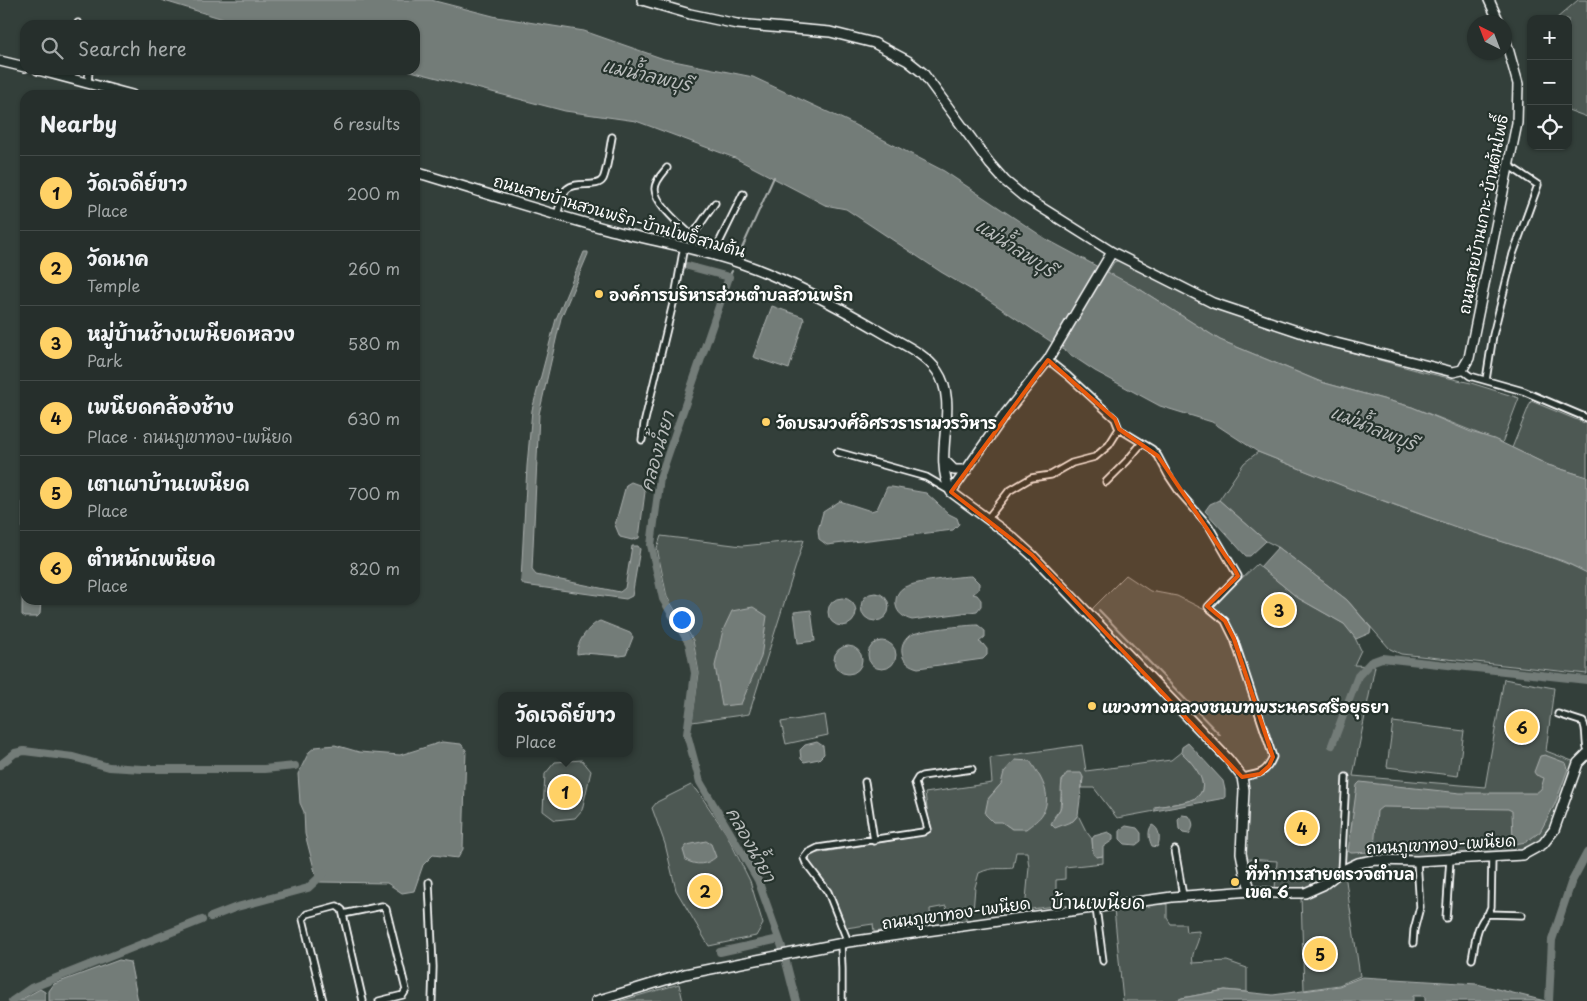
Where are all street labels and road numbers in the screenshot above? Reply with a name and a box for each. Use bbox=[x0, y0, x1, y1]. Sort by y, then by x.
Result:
street label: ถนนสายบ้านเกาะ-บ้านต้นโพธิ์ bbox=[1449, 112, 1513, 316]
street label: ถนนสายบ้านสวนพริก-บ้านโพธิ์สามต้น bbox=[491, 165, 750, 263]
street label: ถนนภูเขาทอง-เพนียด bbox=[1365, 827, 1517, 861]
street label: ถนนภูเขาทอง-เพนียด bbox=[880, 890, 1032, 936]

